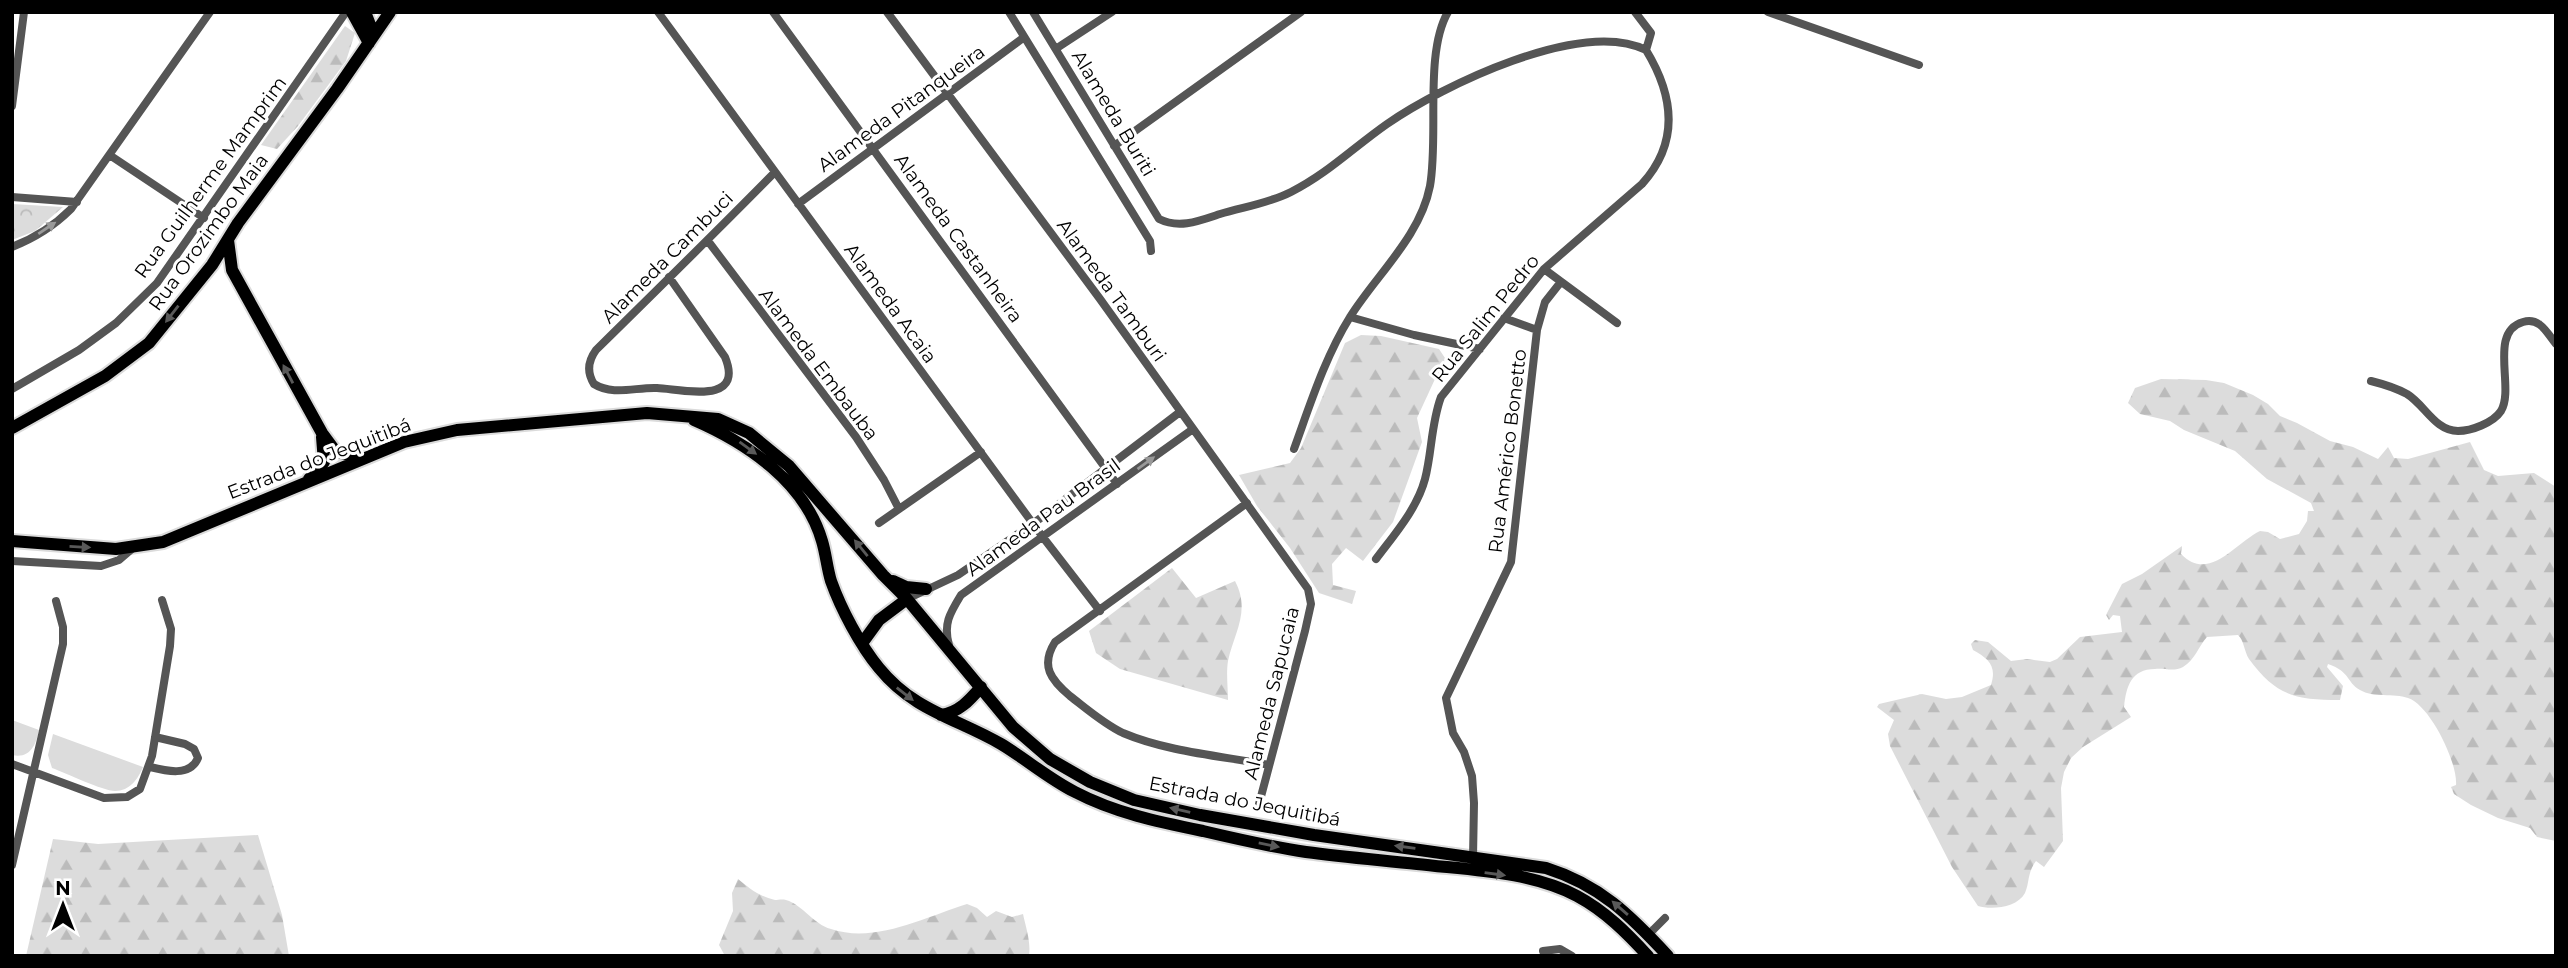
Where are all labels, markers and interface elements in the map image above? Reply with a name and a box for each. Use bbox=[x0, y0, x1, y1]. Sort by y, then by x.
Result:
street label: Alameda Pitanqueira bbox=[813, 40, 989, 177]
street label: Alameda Buriti bbox=[1067, 46, 1160, 180]
street label: Rua Guilherme Mamprim bbox=[129, 72, 291, 283]
street label: Rua Orozimbo Maia bbox=[144, 149, 273, 315]
street label: Alameda Castanheira bbox=[890, 149, 1028, 327]
street label: Alameda Cambuci bbox=[597, 187, 738, 328]
street label: Alameda Tamburi bbox=[1052, 215, 1171, 366]
one-way arrow bbox=[38, 222, 57, 235]
street label: Alameda Acaia bbox=[839, 239, 942, 368]
street label: Rua Salim Pedro bbox=[1427, 250, 1544, 387]
street label: Alameda Embauba bbox=[754, 284, 883, 445]
one-way arrow bbox=[165, 305, 180, 323]
street label: Rua Américo Bonetto bbox=[1484, 348, 1531, 554]
one-way arrow bbox=[282, 364, 294, 384]
street label: Estrada do Jequitibá bbox=[224, 413, 414, 504]
one-way arrow bbox=[739, 441, 757, 455]
street label: Alameda Pau Brasil bbox=[962, 454, 1125, 581]
one-way arrow bbox=[1136, 456, 1155, 470]
one-way arrow bbox=[854, 540, 869, 558]
one-way arrow bbox=[69, 542, 91, 553]
street label: Alameda Sapucaia bbox=[1239, 604, 1304, 782]
one-way arrow bbox=[896, 687, 914, 701]
street label: Estrada do Jequitibá bbox=[1147, 772, 1343, 831]
one-way arrow bbox=[1169, 805, 1191, 816]
one-way arrow bbox=[1258, 840, 1280, 851]
one-way arrow bbox=[1394, 842, 1416, 853]
one-way arrow bbox=[1484, 869, 1506, 880]
north arrow bbox=[28, 870, 98, 940]
text: N bbox=[55, 877, 71, 900]
one-way arrow bbox=[1611, 900, 1629, 916]

